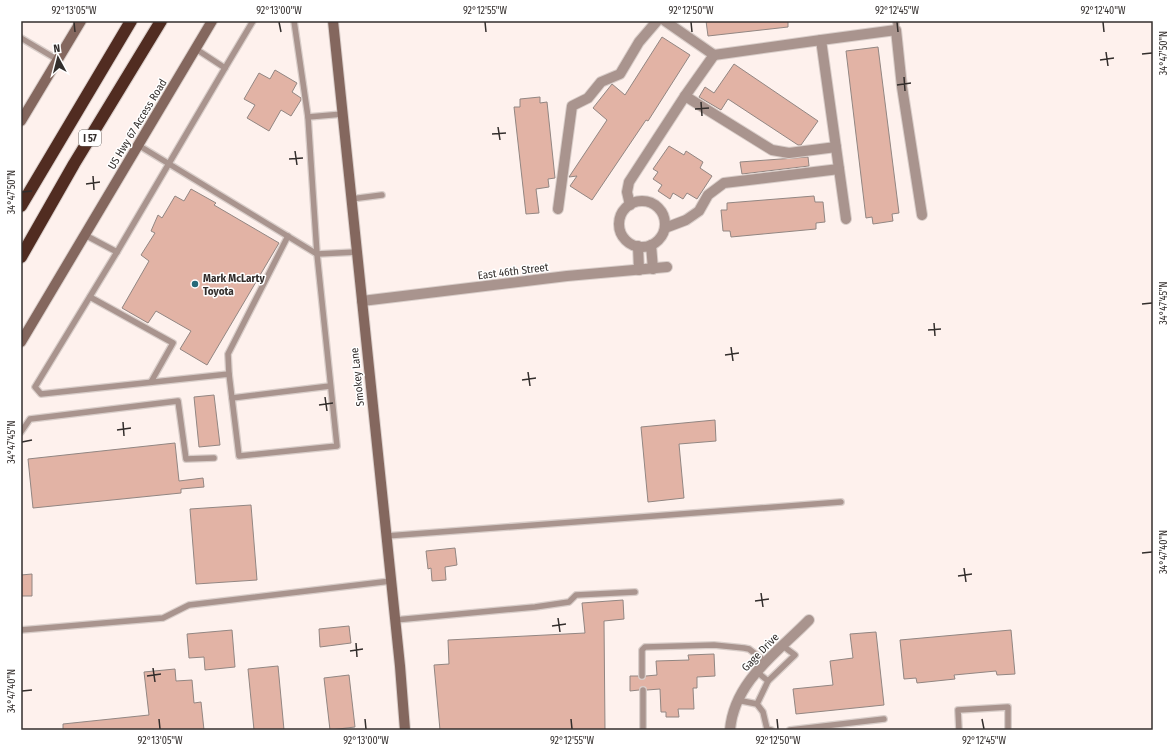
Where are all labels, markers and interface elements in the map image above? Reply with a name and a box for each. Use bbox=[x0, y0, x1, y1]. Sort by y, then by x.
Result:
text: 92°13'05"W bbox=[52, 5, 97, 17]
text: 92°13'00"W bbox=[256, 5, 302, 17]
text: 92°12'55"W bbox=[463, 5, 508, 17]
text: 92°12'50"W bbox=[668, 5, 714, 17]
text: 92°12'45"W bbox=[875, 5, 920, 17]
text: 92°12'40"W bbox=[1081, 5, 1126, 17]
text: 34°47'50"N bbox=[1158, 31, 1170, 75]
north arrow bbox=[38, 38, 78, 78]
text: N bbox=[53, 42, 61, 55]
street label: US Hwy 67 Access Road bbox=[105, 77, 170, 172]
road number: I 57 bbox=[79, 130, 101, 146]
text: 34°47'50"N bbox=[6, 170, 18, 214]
street label: East 46th Street bbox=[477, 261, 549, 282]
place label: Mark McLarty Toyota bbox=[203, 272, 265, 298]
marker: Mark McLarty Toyota bbox=[190, 279, 200, 289]
text: 34°47'45"N bbox=[1158, 281, 1170, 325]
street label: Smokey Lane bbox=[348, 347, 367, 407]
text: 34°47'45"N bbox=[6, 420, 18, 464]
text: 34°47'40"N bbox=[1158, 530, 1170, 574]
street label: Gage Drive bbox=[739, 631, 782, 674]
text: 34°47'40"N bbox=[6, 669, 18, 713]
text: 92°13'05"W bbox=[138, 735, 183, 747]
text: 92°13'00"W bbox=[343, 735, 389, 747]
text: 92°12'55"W bbox=[550, 735, 595, 747]
text: 92°12'50"W bbox=[755, 735, 801, 747]
text: 92°12'45"W bbox=[962, 735, 1007, 747]

